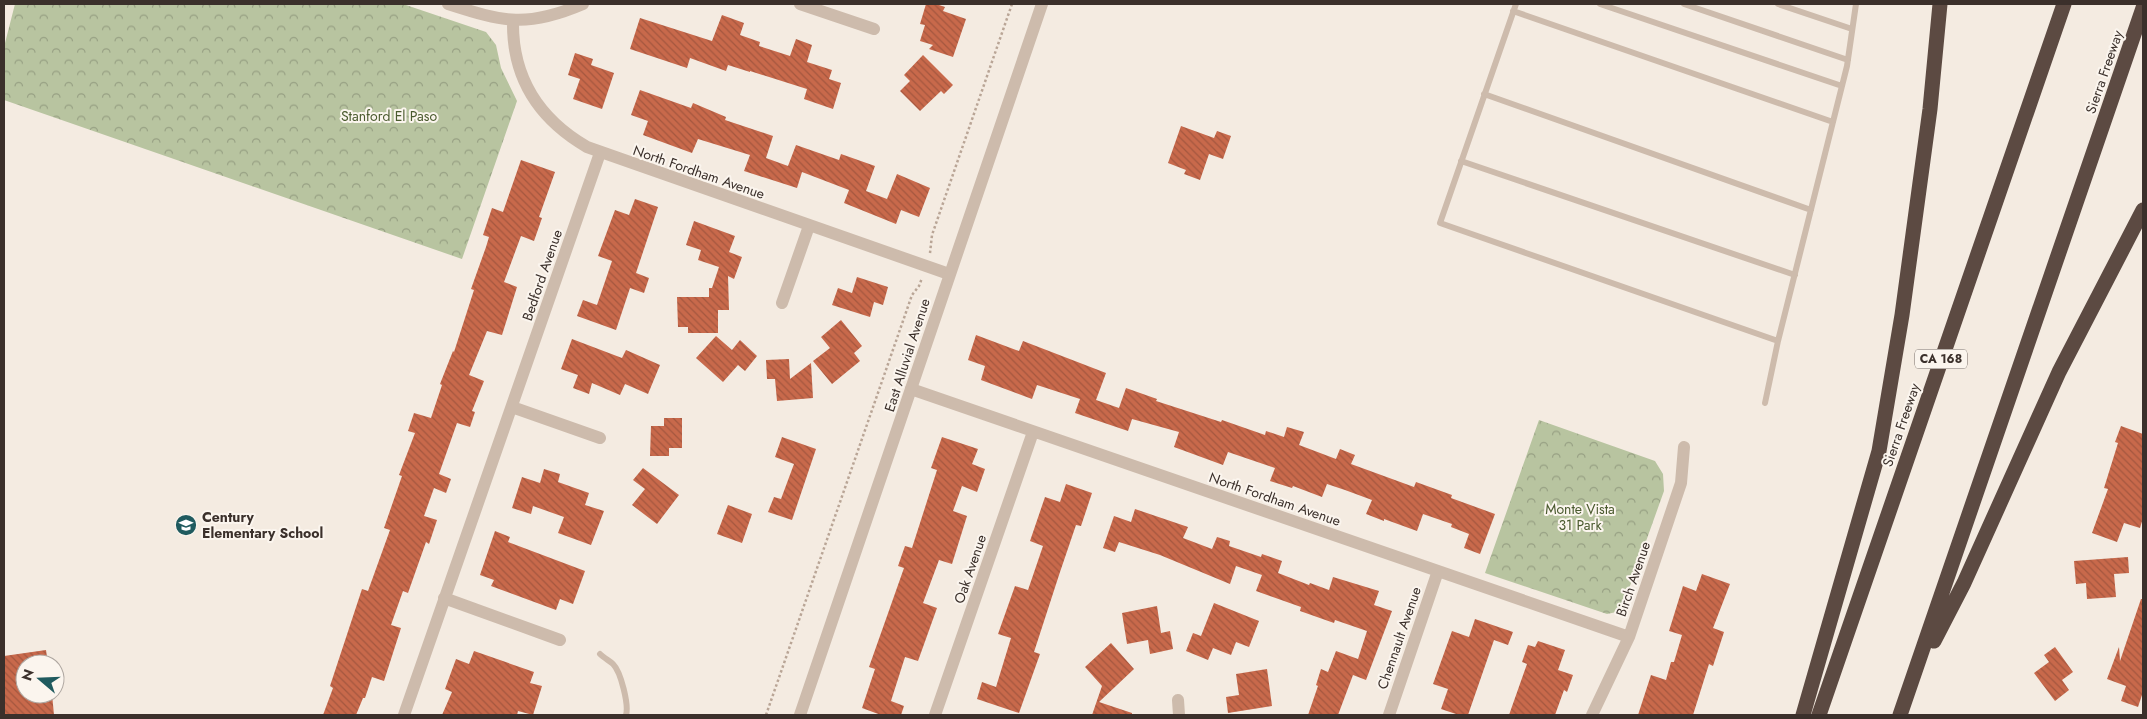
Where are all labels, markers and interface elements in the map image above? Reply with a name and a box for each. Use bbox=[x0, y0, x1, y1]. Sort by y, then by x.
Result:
street label: Sierra Freeway bbox=[2080, 27, 2128, 116]
park label: Stanford El Paso bbox=[341, 106, 437, 126]
street label: North Fordham Avenue bbox=[630, 140, 768, 204]
street label: Bedford Avenue bbox=[517, 227, 567, 323]
street label: East Alluvial Avenue bbox=[879, 296, 935, 414]
road number: CA 168 bbox=[1915, 349, 1967, 368]
street label: Sierra Freeway bbox=[1877, 380, 1925, 469]
street label: North Fordham Avenue bbox=[1206, 467, 1344, 531]
park label: Monte Vista 31 Park bbox=[1545, 499, 1615, 535]
place label: Century Elementary School bbox=[202, 507, 323, 543]
school or university icon: Century Elementary School bbox=[174, 513, 198, 537]
street label: Oak Avenue bbox=[949, 532, 991, 606]
street label: Birch Avenue bbox=[1611, 539, 1655, 619]
street label: Chennault Avenue bbox=[1372, 584, 1426, 692]
north arrow bbox=[15, 654, 65, 704]
text: N bbox=[16, 666, 39, 683]

